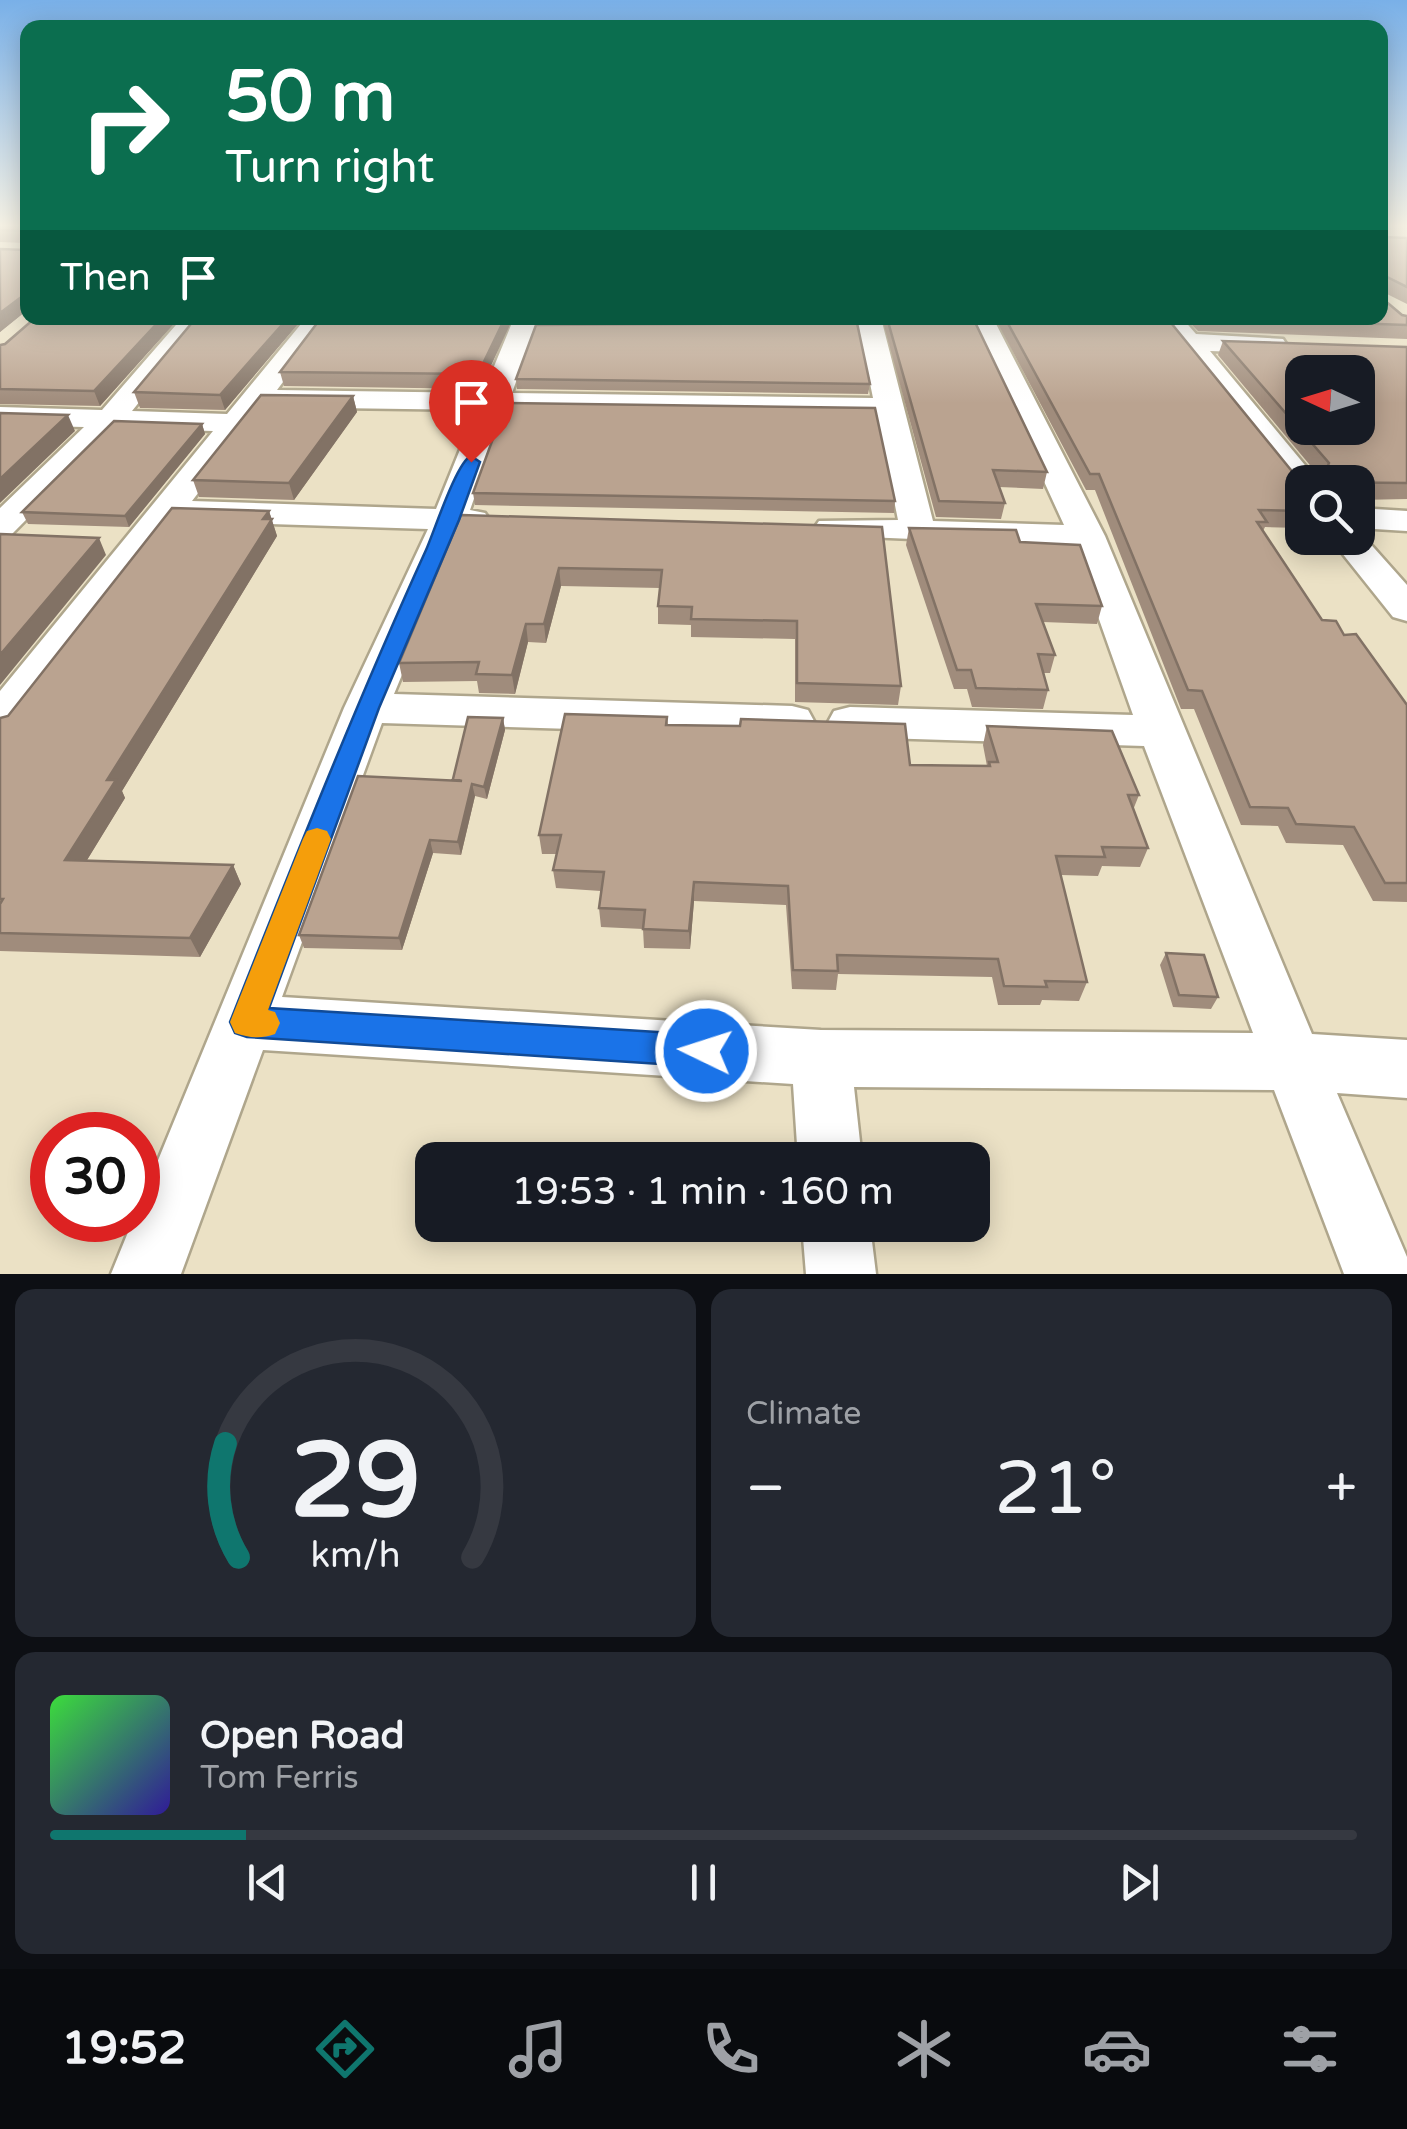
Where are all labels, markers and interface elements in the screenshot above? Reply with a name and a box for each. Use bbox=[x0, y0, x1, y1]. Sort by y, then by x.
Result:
text: 50 m bbox=[225, 56, 395, 140]
icon: right bbox=[60, 60, 190, 190]
text: Turn right bbox=[225, 141, 434, 195]
icon: arrive bbox=[171, 250, 226, 305]
text: Then bbox=[60, 255, 151, 301]
north arrow bbox=[1285, 355, 1375, 445]
map controls bbox=[1285, 355, 1375, 555]
pin bbox=[429, 360, 514, 463]
icon: arrive bbox=[444, 375, 499, 430]
button: search bbox=[1285, 465, 1375, 555]
position arrow bbox=[654, 999, 758, 1103]
speed limit sign: 30 bbox=[30, 1112, 160, 1242]
text: 19:53 · 1 min · 160 m bbox=[511, 1169, 894, 1215]
text: Climate bbox=[746, 1395, 861, 1433]
text: 29 bbox=[290, 1420, 421, 1545]
text: 21° bbox=[994, 1444, 1117, 1534]
text: − bbox=[746, 1456, 785, 1522]
text: + bbox=[1326, 1456, 1357, 1522]
text: km/h bbox=[311, 1534, 400, 1577]
text: Open Road bbox=[200, 1713, 405, 1759]
text: Tom Ferris bbox=[200, 1759, 359, 1797]
icon: previous bbox=[240, 1855, 295, 1910]
icon: pause bbox=[676, 1855, 731, 1910]
icon: next bbox=[1112, 1855, 1167, 1910]
icon: directions bbox=[310, 2014, 380, 2084]
icon: music bbox=[503, 2014, 573, 2084]
icon: phone bbox=[696, 2014, 766, 2084]
icon: climate bbox=[889, 2014, 959, 2084]
icon: car bbox=[1082, 2014, 1152, 2084]
icon: filters bbox=[1275, 2014, 1345, 2084]
text: 19:52 bbox=[62, 2022, 186, 2076]

